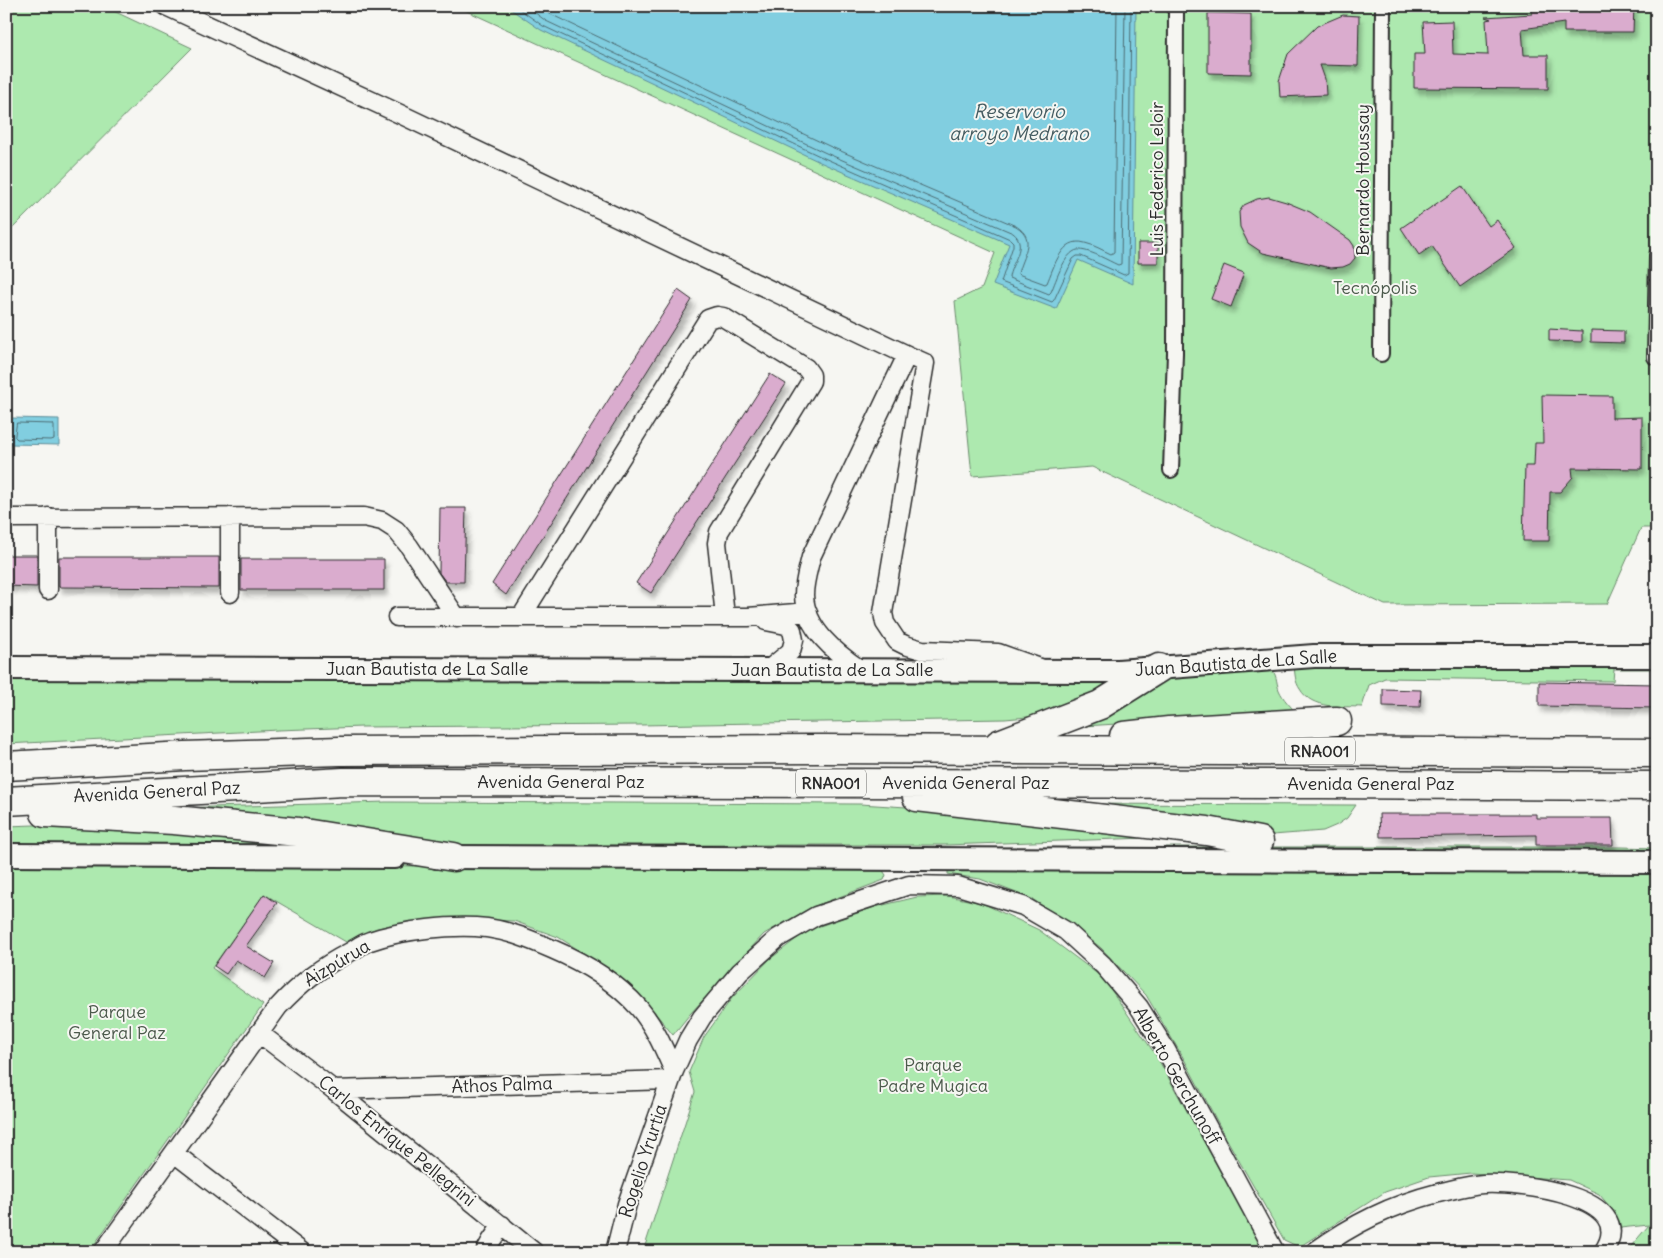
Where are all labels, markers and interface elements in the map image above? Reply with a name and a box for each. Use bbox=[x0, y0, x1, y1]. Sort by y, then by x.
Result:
water label: Reservorio arroyo Medrano bbox=[949, 99, 1090, 145]
street label: Luis Federico Leloir bbox=[1145, 101, 1168, 256]
street label: Bernardo Houssay bbox=[1351, 104, 1374, 256]
park label: Tecnópolis bbox=[1333, 276, 1417, 299]
street label: Juan Bautista de La Salle bbox=[1134, 644, 1338, 681]
street label: Juan Bautista de La Salle bbox=[326, 657, 528, 680]
street label: Juan Bautista de La Salle bbox=[731, 658, 933, 681]
road number: RNA001 bbox=[1285, 738, 1355, 764]
street label: Avenida General Paz bbox=[477, 770, 645, 793]
road number: RNA001 bbox=[796, 770, 866, 796]
street label: Avenida General Paz bbox=[882, 771, 1050, 794]
street label: Avenida General Paz bbox=[1287, 772, 1455, 795]
street label: Avenida General Paz bbox=[73, 776, 242, 807]
street label: Aizpúrua bbox=[300, 934, 374, 991]
park label: Parque General Paz bbox=[68, 1000, 166, 1044]
street label: Alberto Gerchunoff bbox=[1129, 1003, 1227, 1150]
park label: Parque Padre Mugica bbox=[878, 1053, 988, 1097]
street label: Carlos Enrique Pellegrini bbox=[314, 1070, 481, 1211]
street label: Athos Palma bbox=[451, 1071, 553, 1098]
street label: Rogelio Yrurtia bbox=[613, 1101, 672, 1221]

